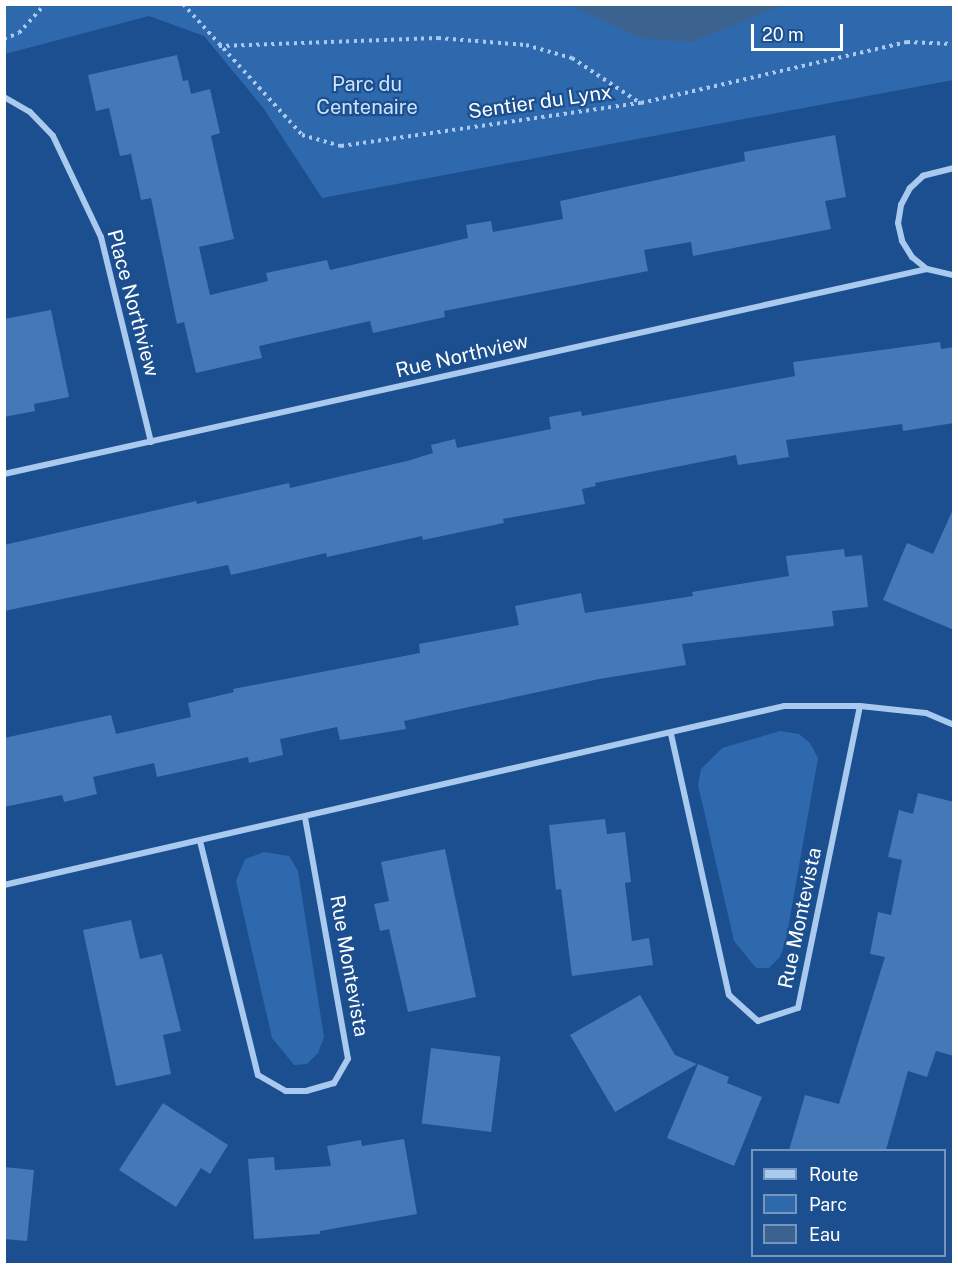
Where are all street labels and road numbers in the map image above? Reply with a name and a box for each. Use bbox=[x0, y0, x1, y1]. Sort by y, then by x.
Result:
street label: Sentier du Lynx bbox=[467, 80, 613, 124]
street label: Place Northview bbox=[102, 227, 164, 379]
street label: Rue Northview bbox=[393, 329, 531, 383]
street label: Rue Montevista bbox=[773, 845, 827, 991]
street label: Rue Montevista bbox=[325, 893, 373, 1039]

